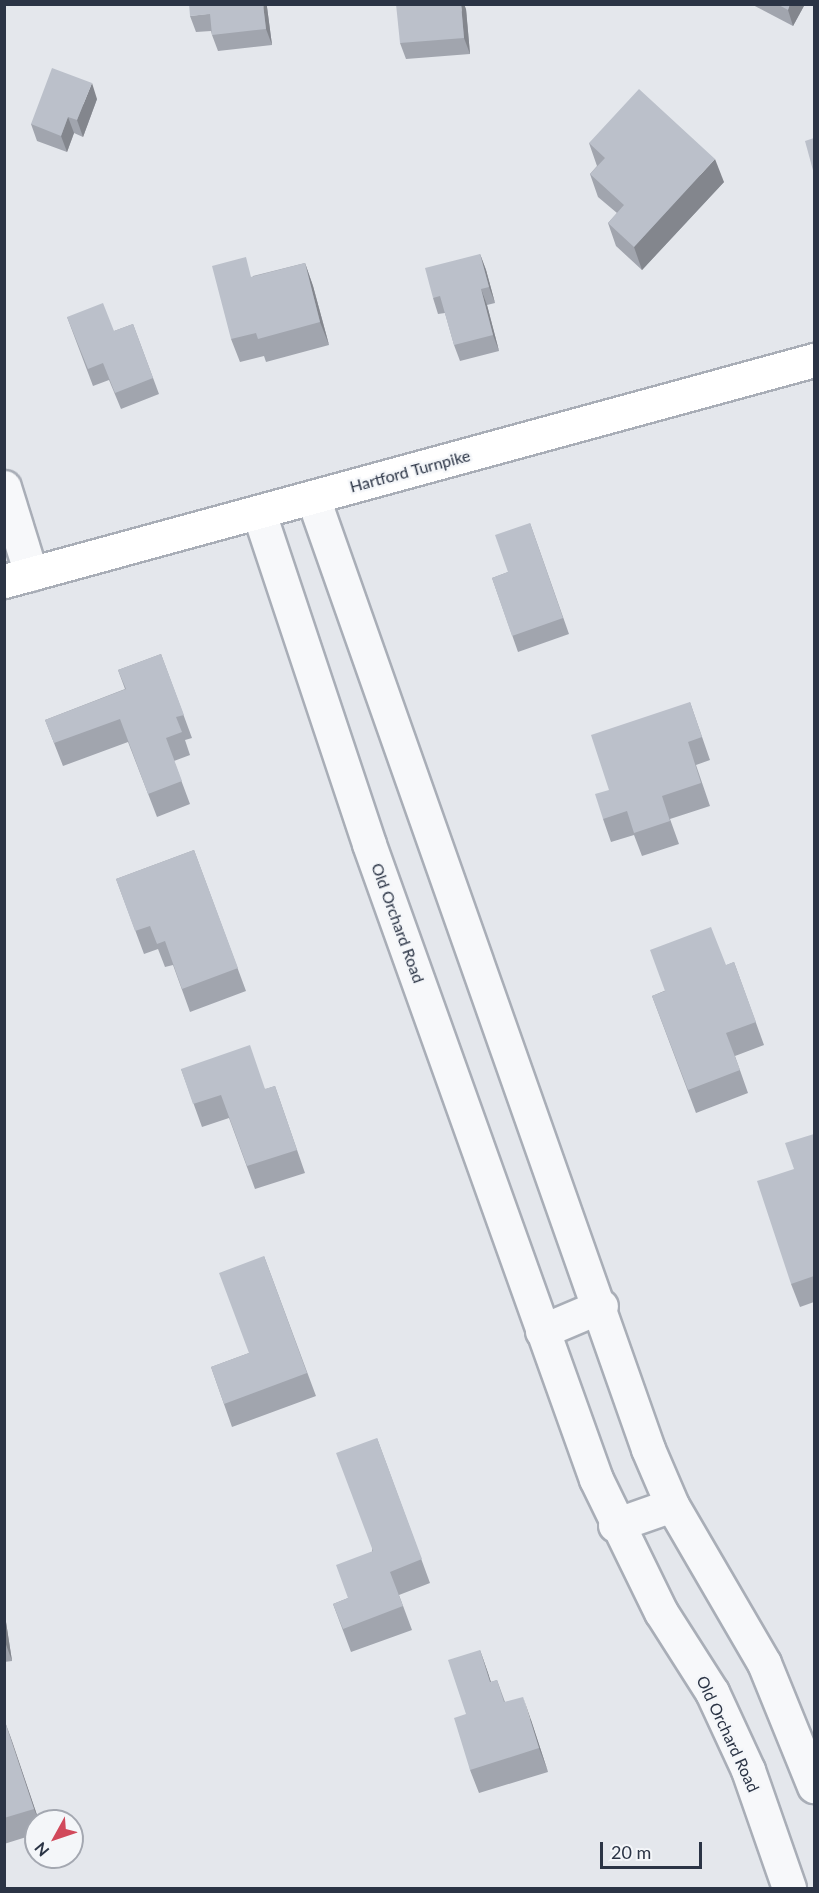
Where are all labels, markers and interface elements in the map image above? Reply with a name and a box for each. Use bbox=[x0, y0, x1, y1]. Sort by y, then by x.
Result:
street label: Hartford Turnpike bbox=[347, 446, 473, 496]
street label: Old Orchard Road bbox=[367, 860, 429, 986]
street label: Old Orchard Road bbox=[693, 1673, 763, 1795]
north arrow bbox=[24, 1809, 84, 1869]
scale bar bbox=[603, 1830, 705, 1868]
text: N bbox=[30, 1839, 53, 1860]
text: 20 m bbox=[611, 1841, 651, 1863]

